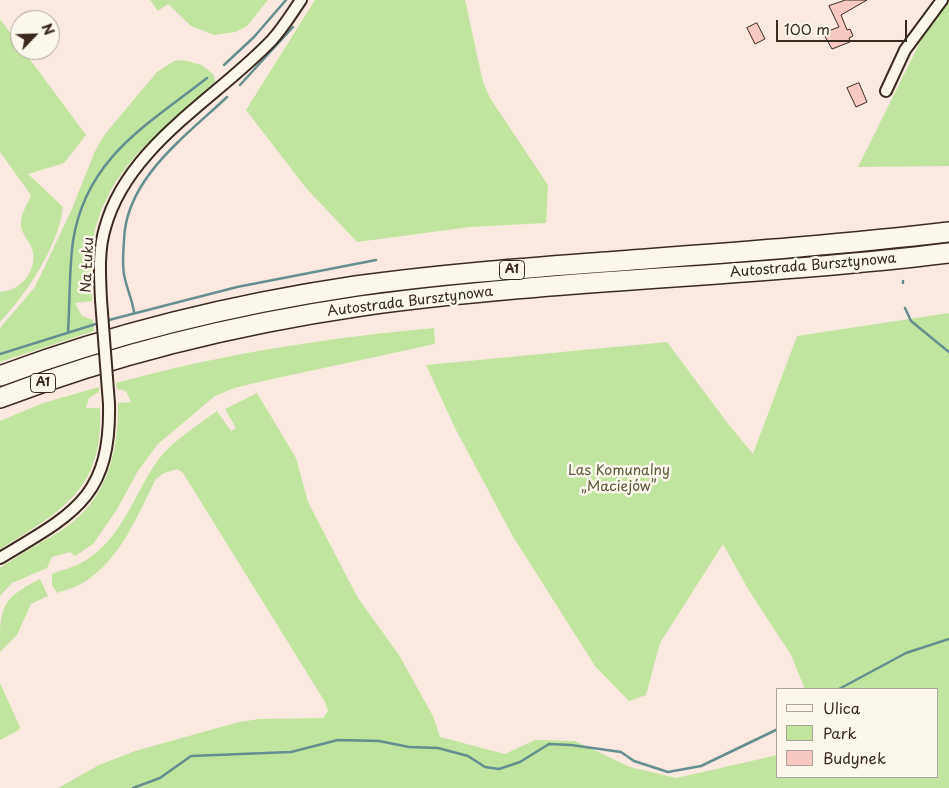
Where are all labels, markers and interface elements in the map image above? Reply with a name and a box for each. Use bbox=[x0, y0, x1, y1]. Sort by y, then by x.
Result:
north arrow bbox=[10, 10, 60, 60]
scale bar bbox=[779, 10, 910, 42]
text: 100 m bbox=[784, 17, 830, 40]
text: N bbox=[36, 20, 60, 38]
street label: Na Łuku bbox=[78, 237, 98, 293]
street label: Autostrada Bursztynowa bbox=[729, 250, 897, 282]
road number: A1 bbox=[500, 260, 524, 280]
street label: Autostrada Bursztynowa bbox=[326, 283, 494, 321]
road number: A1 bbox=[30, 373, 56, 392]
park label: Las Komunalny „Maciejów” bbox=[568, 463, 670, 496]
legend bbox=[776, 688, 939, 778]
text: Ulica bbox=[823, 696, 860, 719]
text: Park bbox=[823, 721, 857, 744]
text: Budynek bbox=[823, 746, 886, 769]

